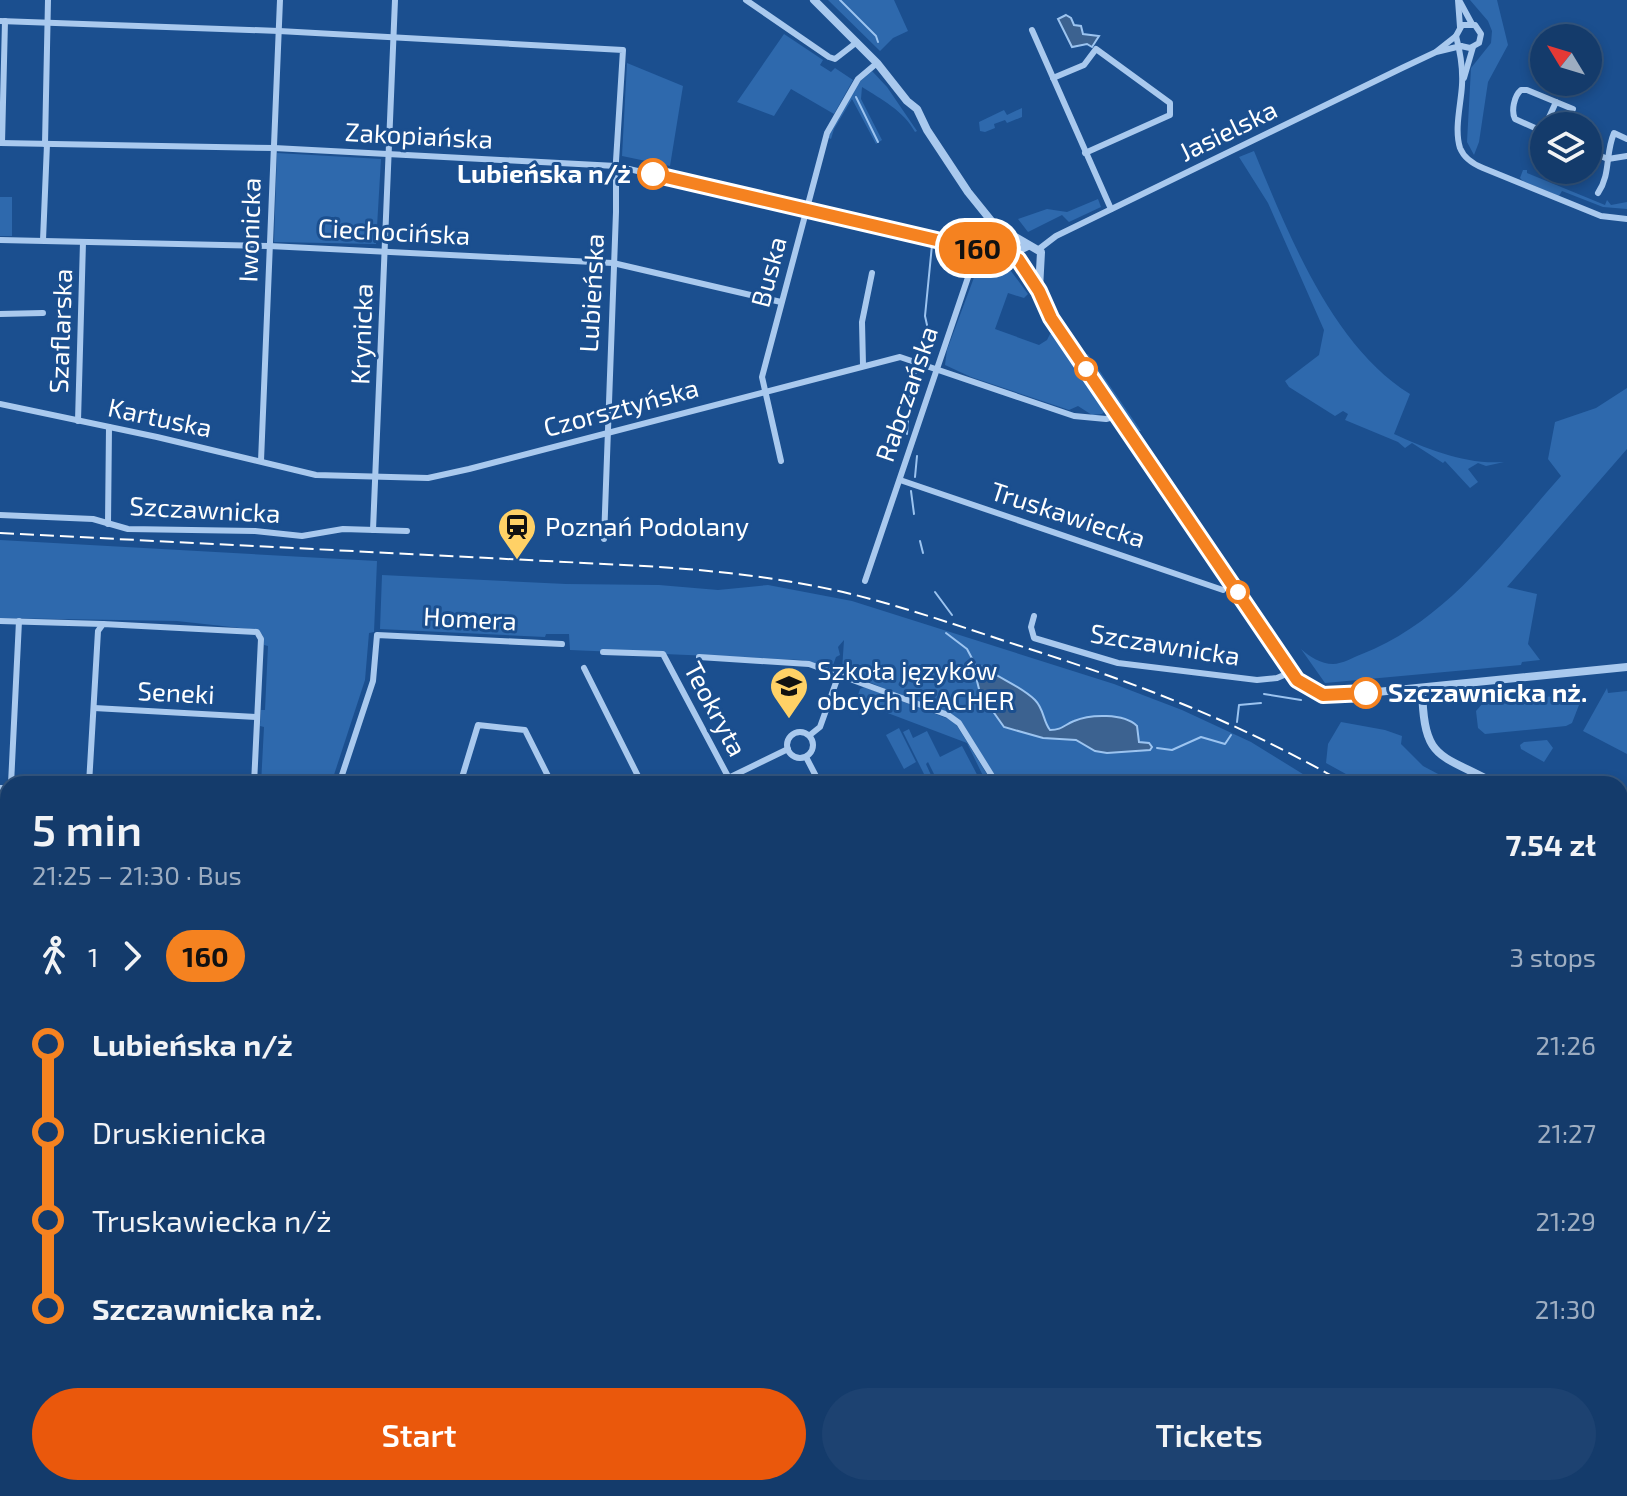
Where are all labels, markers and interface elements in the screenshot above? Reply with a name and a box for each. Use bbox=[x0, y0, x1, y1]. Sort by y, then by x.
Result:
north arrow bbox=[1530, 24, 1602, 96]
map controls bbox=[1530, 24, 1602, 184]
street label: Jasielska bbox=[1173, 93, 1281, 167]
button: layers bbox=[1530, 112, 1602, 184]
street label: Zakopiańska bbox=[344, 115, 494, 154]
place label: Lubieńska n/ż bbox=[457, 157, 631, 188]
marker: Lubieńska n/ż bbox=[638, 159, 668, 189]
street label: Iwonicka bbox=[231, 177, 266, 283]
street label: Ciechocińska bbox=[317, 211, 471, 250]
line badge: 160 bbox=[932, 222, 1024, 274]
text: 160 bbox=[955, 231, 1001, 265]
street label: Lubieńska bbox=[572, 233, 609, 353]
street label: Buska bbox=[743, 233, 792, 310]
street label: Szaflarska bbox=[42, 268, 77, 394]
street label: Krynicka bbox=[343, 283, 378, 385]
street label: Rabczańska bbox=[868, 322, 943, 465]
unlabelled marker bbox=[1075, 358, 1097, 380]
street label: Czorsztyńska bbox=[540, 371, 702, 442]
street label: Kartuska bbox=[105, 390, 215, 443]
street label: Truskawiecka bbox=[987, 474, 1150, 553]
street label: Szczawnicka bbox=[129, 489, 281, 528]
station icon: Poznań Podolany bbox=[496, 506, 538, 561]
place label: Poznań Podolany bbox=[545, 510, 749, 541]
unlabelled marker bbox=[1227, 581, 1249, 603]
street label: Homera bbox=[423, 600, 518, 635]
street label: Szczawnicka bbox=[1088, 616, 1242, 671]
place label: Szkoła języków obcych TEACHER bbox=[817, 654, 1014, 715]
street label: Teokryta bbox=[679, 656, 754, 761]
school or university icon: Szkoła języków obcych TEACHER bbox=[768, 665, 810, 720]
street label: Seneki bbox=[137, 674, 215, 709]
place label: Szczawnicka nż. bbox=[1388, 676, 1587, 707]
marker: Szczawnicka nż. bbox=[1351, 678, 1381, 708]
text: 5 min bbox=[32, 802, 142, 855]
text: 7.54 zł bbox=[1505, 826, 1596, 862]
text: 21:25 – 21:30 · Bus bbox=[32, 859, 242, 890]
icon: walk bbox=[32, 934, 76, 978]
icon: forward bbox=[110, 934, 154, 978]
text: 160 bbox=[182, 939, 229, 973]
text: 1 bbox=[88, 941, 98, 972]
text: 3 stops bbox=[1510, 941, 1596, 972]
text: Lubieńska n/ż bbox=[92, 1026, 293, 1062]
text: 21:26 bbox=[1535, 1029, 1596, 1060]
text: Druskienicka bbox=[92, 1114, 266, 1150]
text: 21:27 bbox=[1537, 1117, 1596, 1148]
text: Truskawiecka n/ż bbox=[92, 1202, 332, 1238]
text: 21:29 bbox=[1535, 1205, 1596, 1236]
text: Szczawnicka nż. bbox=[92, 1290, 322, 1326]
text: 21:30 bbox=[1535, 1293, 1596, 1324]
button: Start bbox=[32, 1388, 806, 1480]
button: Tickets bbox=[822, 1388, 1596, 1480]

